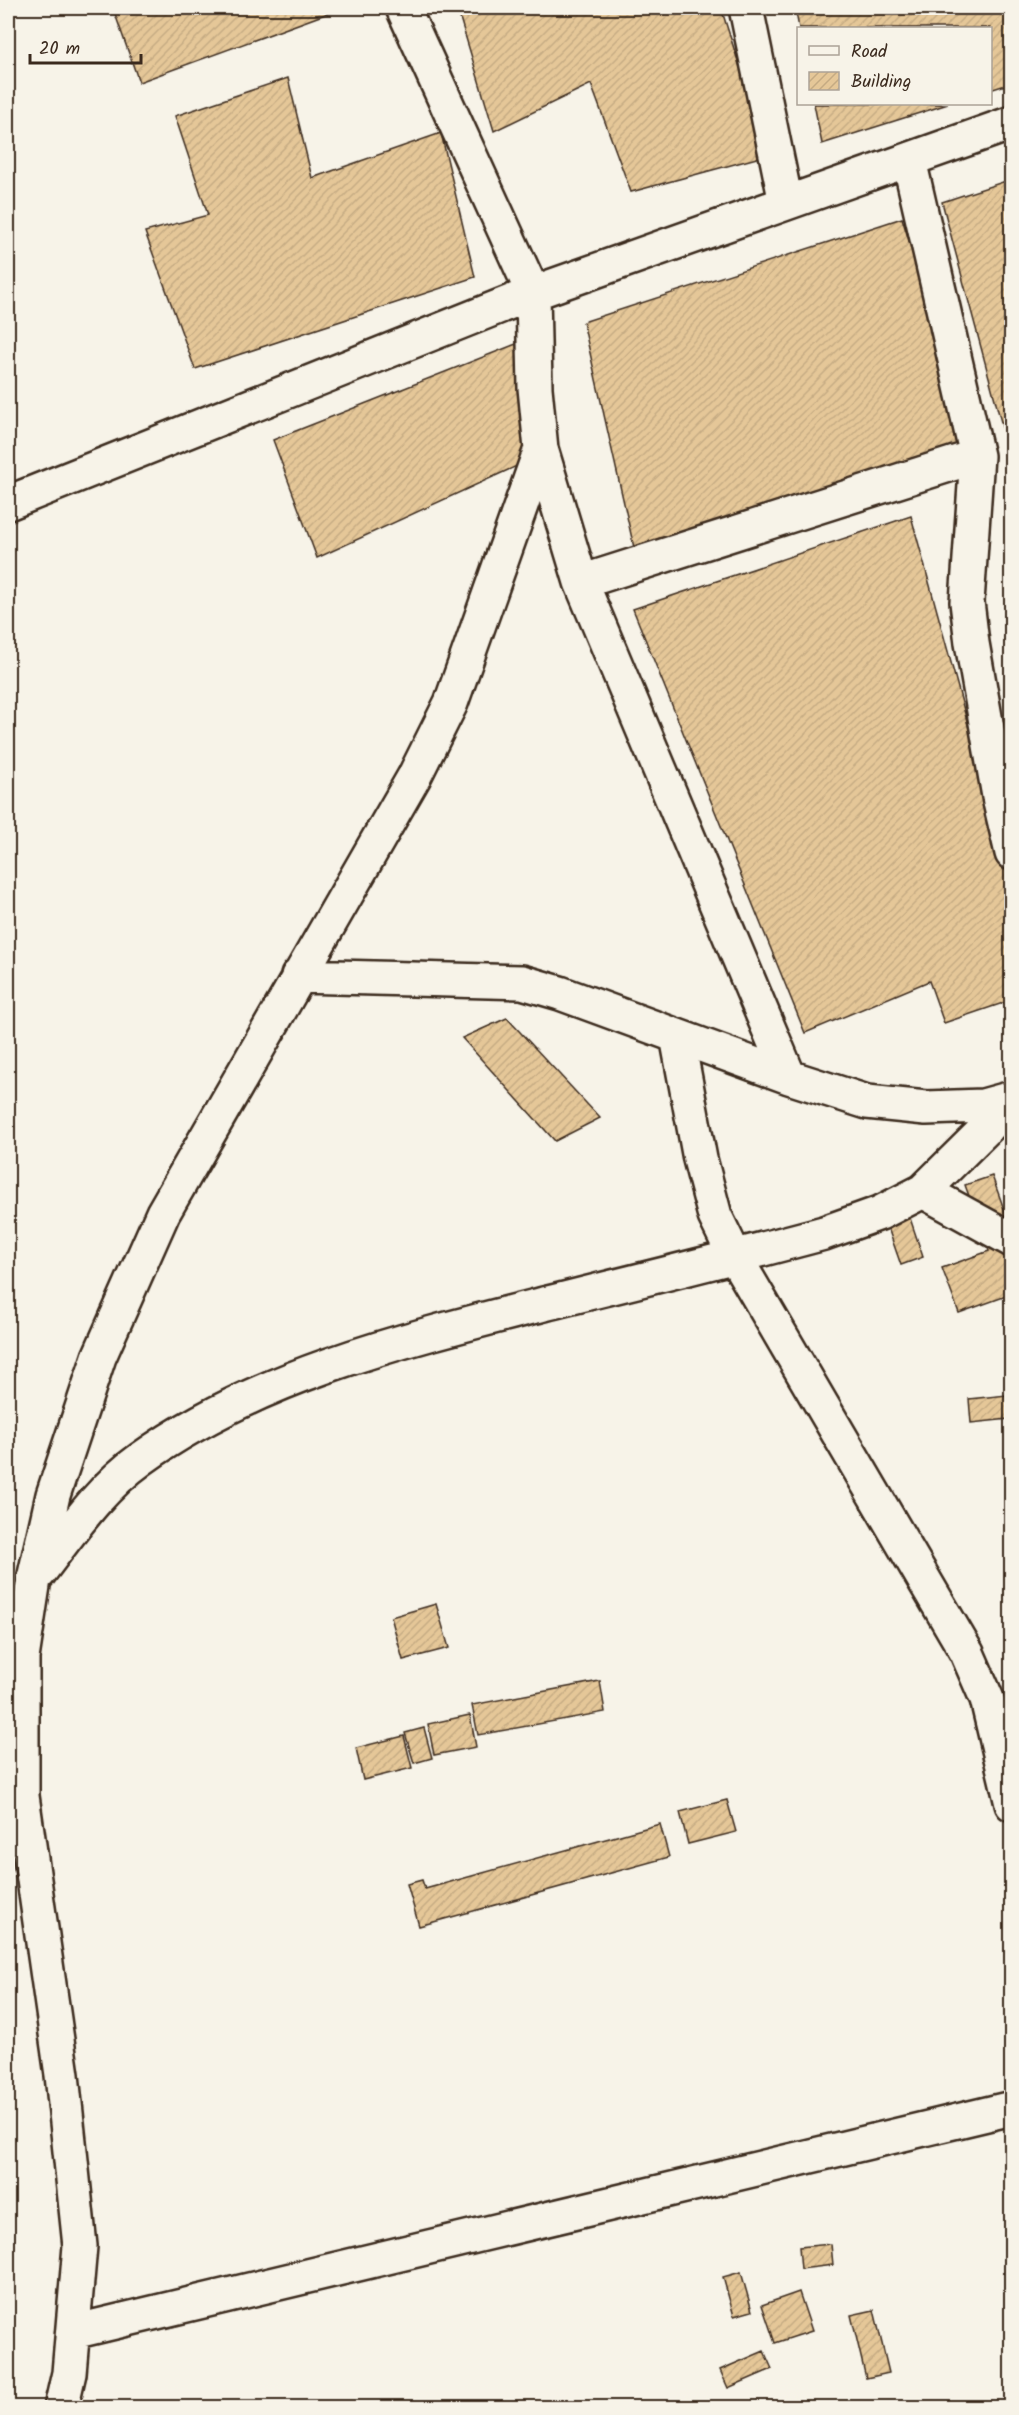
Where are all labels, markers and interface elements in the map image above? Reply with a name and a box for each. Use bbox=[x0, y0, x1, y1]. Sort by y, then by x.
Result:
scale bar bbox=[30, 27, 141, 65]
legend bbox=[797, 27, 992, 105]
text: 20 m bbox=[39, 35, 80, 64]
text: Road bbox=[851, 38, 888, 67]
text: Building bbox=[851, 68, 911, 97]

